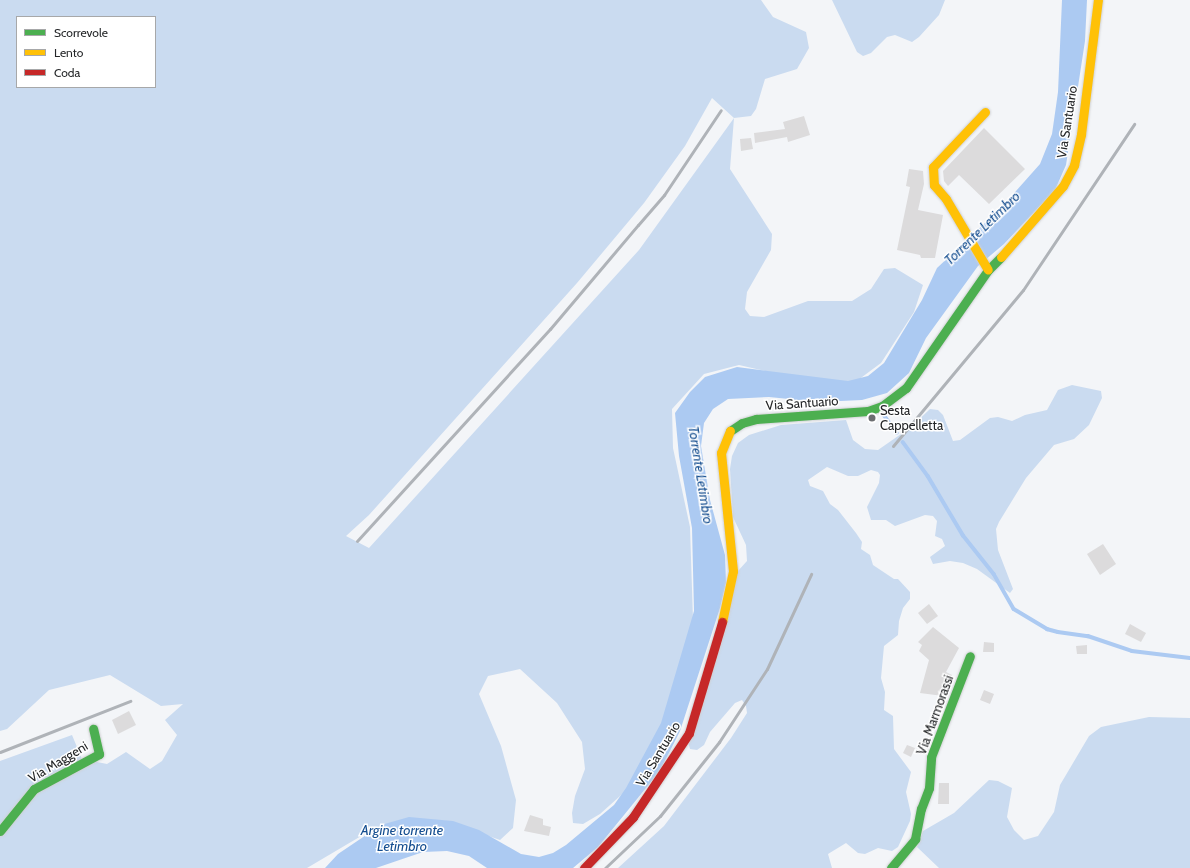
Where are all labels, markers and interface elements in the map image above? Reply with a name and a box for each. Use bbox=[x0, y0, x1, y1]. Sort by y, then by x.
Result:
legend bbox=[16, 16, 156, 88]
text: Scorrevole bbox=[54, 25, 108, 40]
text: Lento bbox=[54, 45, 83, 60]
text: Coda bbox=[54, 65, 80, 80]
street label: Via Santuario bbox=[1054, 85, 1080, 159]
water label: Torrente Letimbro bbox=[941, 188, 1023, 268]
street label: Via Santuario bbox=[765, 393, 839, 413]
place label: Sesta Cappelletta bbox=[880, 403, 943, 434]
marker: Sesta Cappelletta bbox=[867, 413, 877, 423]
water label: Torrente Letimbro bbox=[685, 425, 717, 525]
street label: Via Marmorassi bbox=[913, 673, 957, 757]
street label: Via Santuario bbox=[633, 719, 683, 789]
street label: Via Maggeni bbox=[25, 738, 91, 786]
water label: Argine torrente Letimbro bbox=[361, 822, 443, 854]

